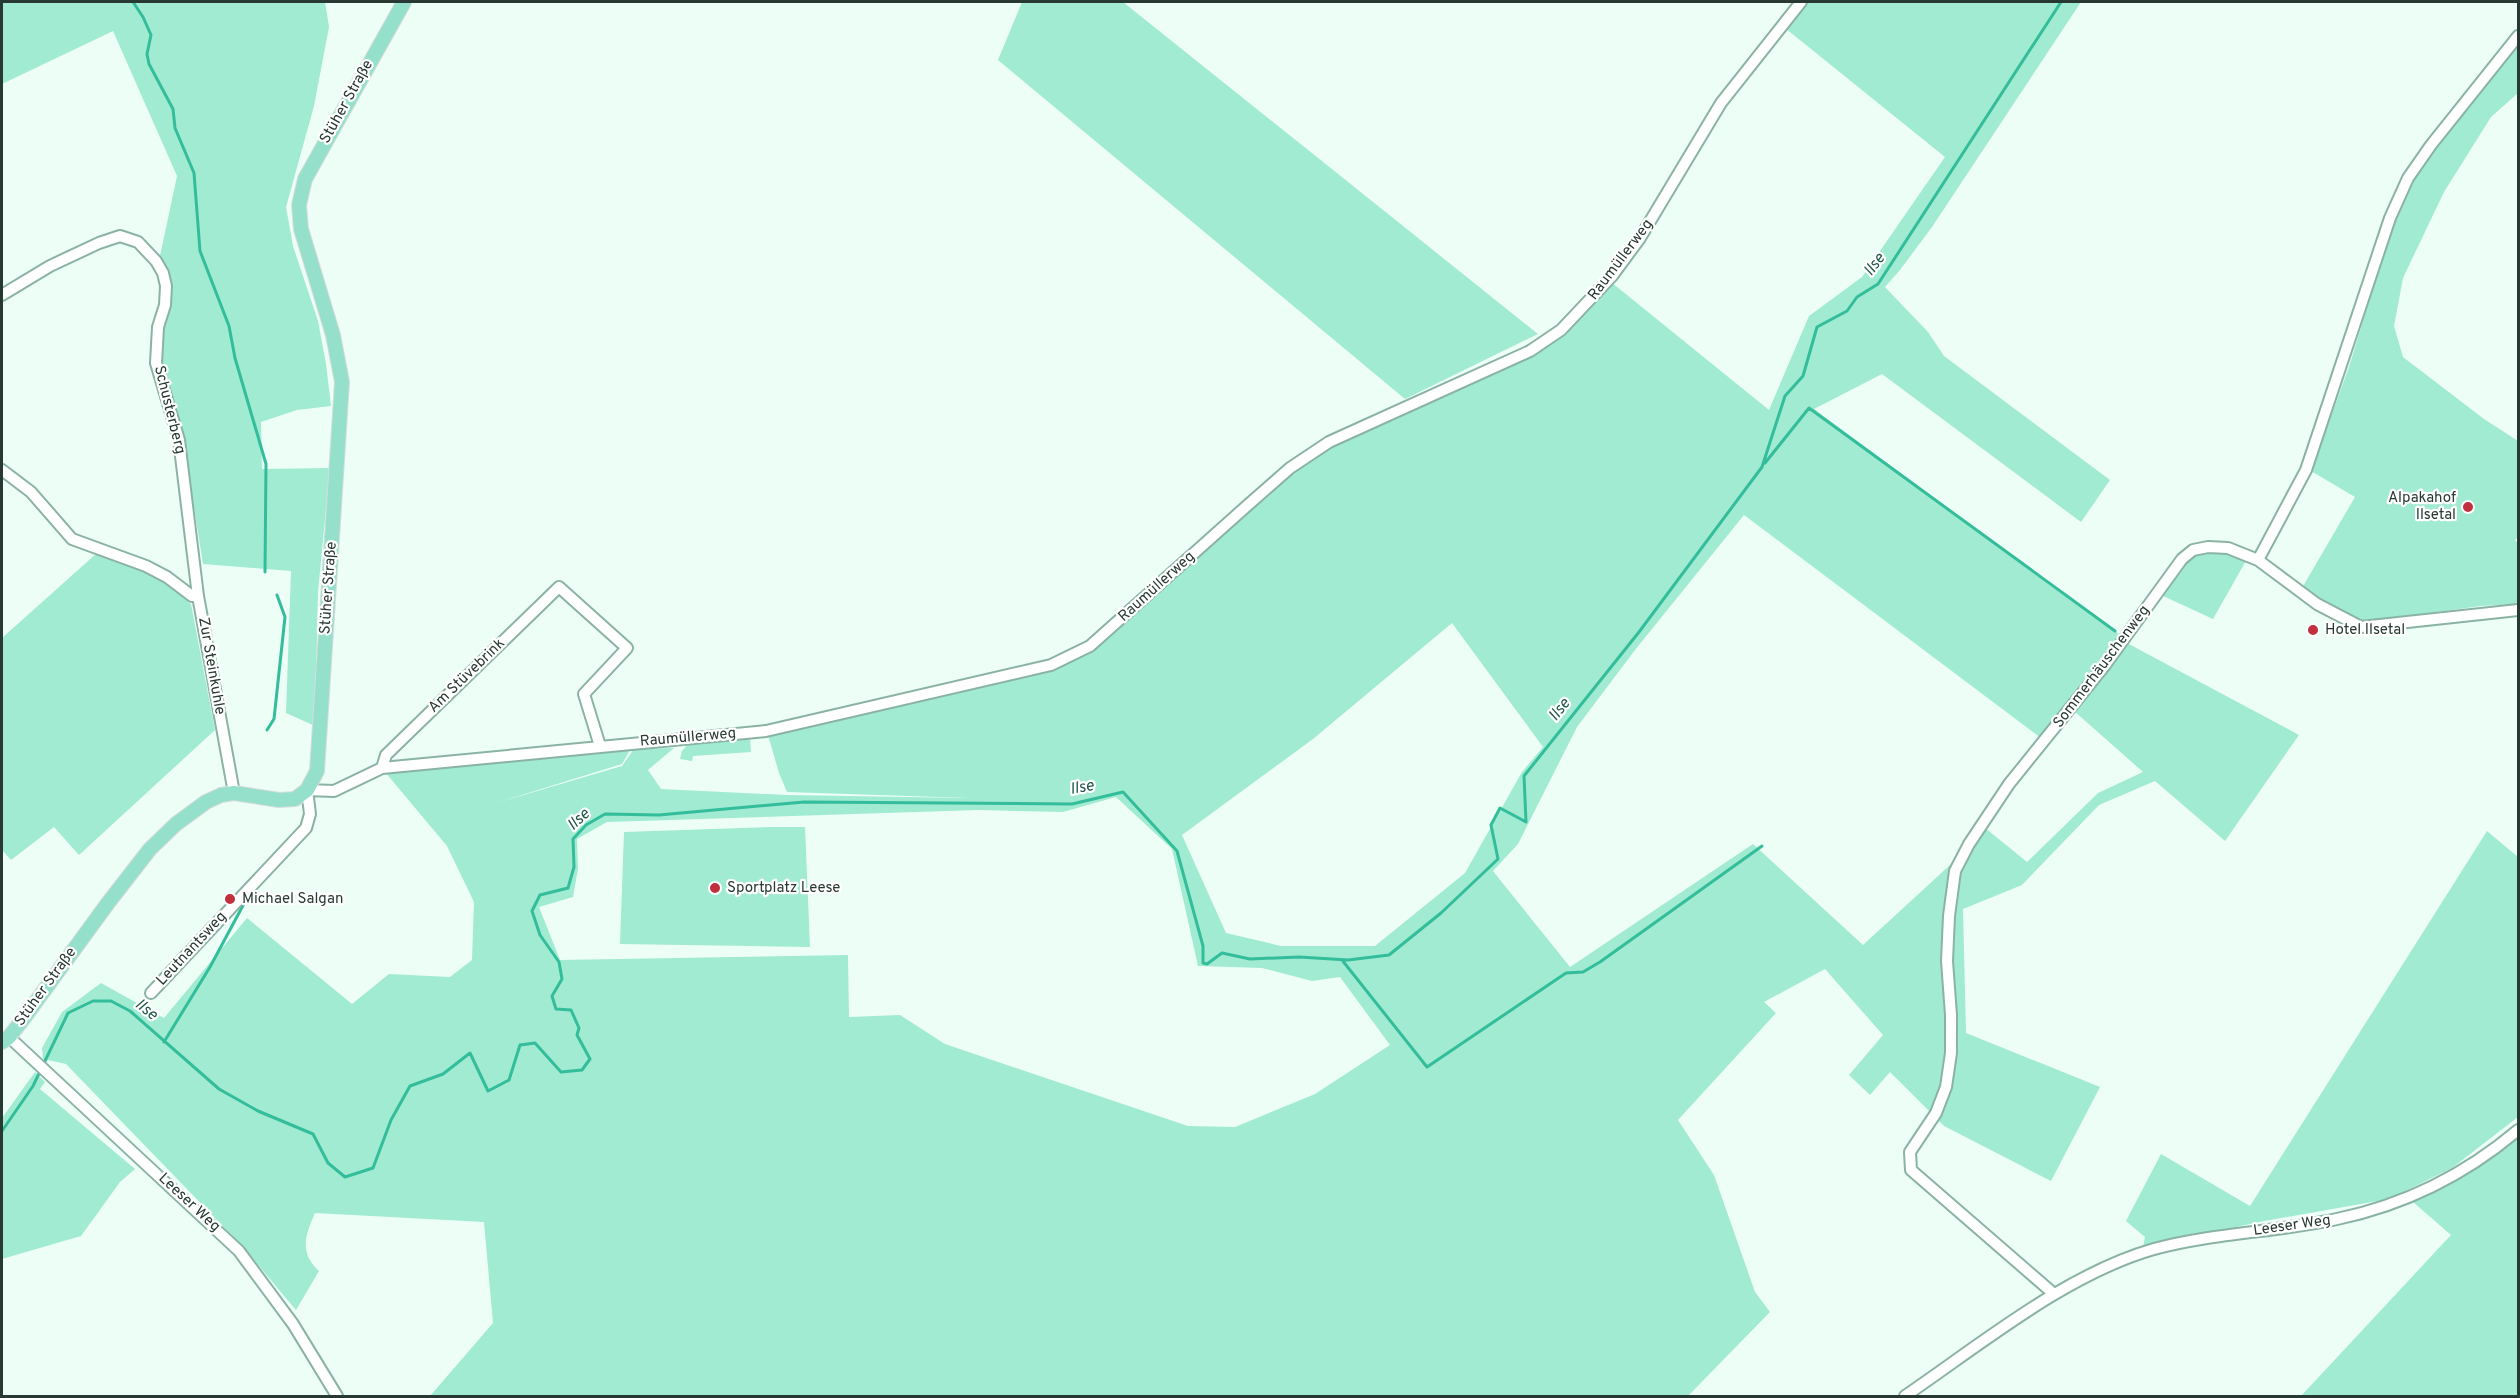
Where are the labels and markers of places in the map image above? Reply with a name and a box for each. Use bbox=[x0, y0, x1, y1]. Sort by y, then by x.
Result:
place label: Alpakahof Ilsetal bbox=[2388, 489, 2456, 525]
marker: Alpakahof Ilsetal bbox=[2461, 500, 2475, 514]
place label: Hotel Ilsetal bbox=[2325, 621, 2405, 640]
marker: Hotel Ilsetal bbox=[2306, 623, 2320, 637]
place label: Sportplatz Leese bbox=[727, 879, 840, 898]
marker: Sportplatz Leese bbox=[708, 881, 722, 895]
place label: Michael Salgan bbox=[242, 890, 343, 909]
marker: Michael Salgan bbox=[223, 892, 237, 906]

